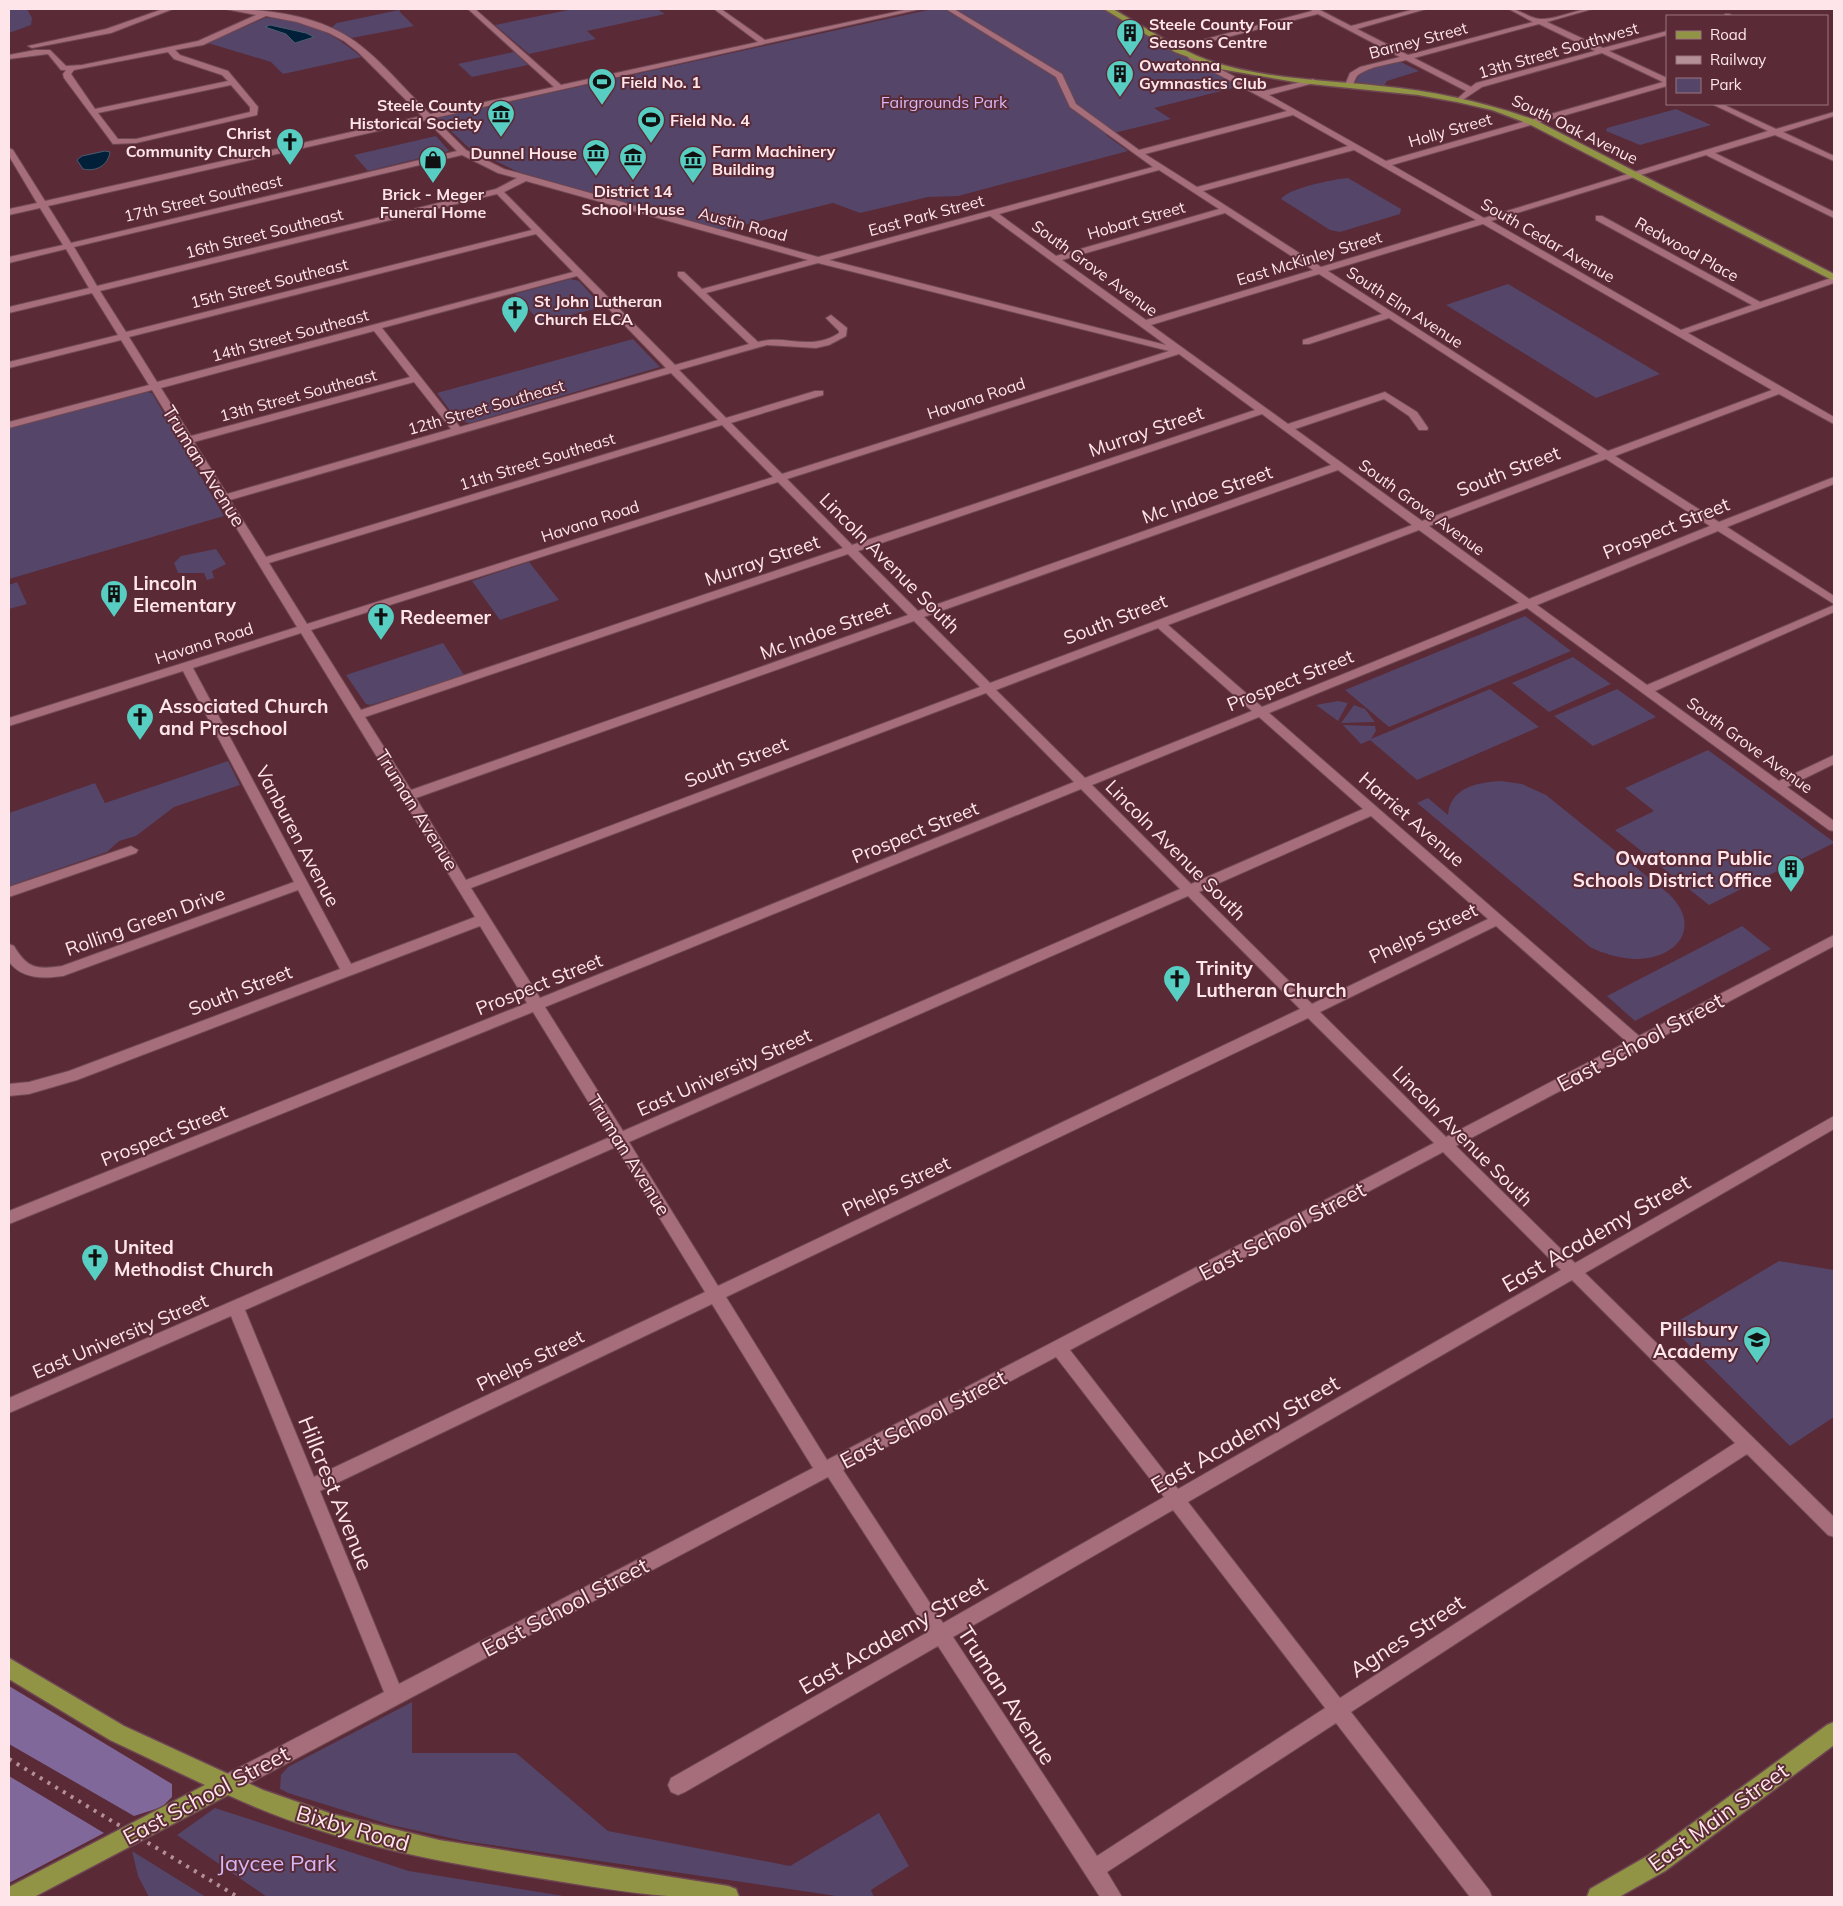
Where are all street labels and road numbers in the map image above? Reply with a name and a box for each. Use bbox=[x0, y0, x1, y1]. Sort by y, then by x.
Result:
street label: Barney Street bbox=[1367, 17, 1470, 63]
street label: 13th Street Southwest bbox=[1475, 17, 1641, 82]
street label: South Oak Avenue bbox=[1509, 90, 1641, 168]
street label: Holly Street bbox=[1406, 108, 1494, 151]
street label: 17th Street Southeast bbox=[122, 170, 284, 226]
street label: East Park Street bbox=[866, 190, 986, 240]
street label: South Cedar Avenue bbox=[1477, 193, 1619, 287]
street label: Hobart Street bbox=[1085, 196, 1188, 244]
street label: Austin Road bbox=[696, 203, 790, 245]
street label: 16th Street Southeast bbox=[183, 204, 345, 262]
street label: Redwood Place bbox=[1632, 212, 1742, 286]
street label: South Grove Avenue bbox=[1028, 216, 1162, 320]
street label: East McKinley Street bbox=[1234, 226, 1384, 290]
street label: 15th Street Southeast bbox=[188, 254, 350, 312]
street label: South Elm Avenue bbox=[1343, 262, 1467, 352]
street label: 14th Street Southeast bbox=[209, 304, 371, 366]
street label: 13th Street Southeast bbox=[217, 364, 379, 426]
street label: Havana Road bbox=[924, 373, 1028, 423]
street label: 12th Street Southeast bbox=[405, 375, 567, 439]
street label: Murray Street bbox=[1085, 400, 1207, 462]
street label: Truman Avenue bbox=[157, 401, 251, 531]
street label: 11th Street Southeast bbox=[457, 428, 618, 494]
street label: South Street bbox=[1453, 440, 1563, 502]
street label: South Grove Avenue bbox=[1355, 455, 1489, 559]
street label: Mc Indoe Street bbox=[1139, 459, 1276, 529]
street label: Lincoln Avenue South bbox=[815, 488, 965, 638]
street label: Prospect Street bbox=[1599, 492, 1733, 564]
street label: Havana Road bbox=[538, 496, 642, 546]
street label: Murray Street bbox=[701, 529, 823, 591]
street label: South Street bbox=[1060, 588, 1170, 650]
street label: Mc Indoe Street bbox=[757, 595, 894, 665]
street label: Havana Road bbox=[152, 618, 256, 668]
street label: Prospect Street bbox=[1223, 644, 1357, 716]
street label: South Grove Avenue bbox=[1683, 693, 1817, 797]
street label: South Street bbox=[681, 731, 791, 793]
street label: Truman Avenue bbox=[370, 745, 464, 875]
street label: Vanburen Avenue bbox=[251, 761, 345, 911]
street label: Harriet Avenue bbox=[1354, 767, 1470, 871]
street label: Lincoln Avenue South bbox=[1101, 775, 1251, 925]
street label: Prospect Street bbox=[848, 796, 982, 868]
street label: Rolling Green Drive bbox=[62, 881, 228, 961]
street label: Phelps Street bbox=[1365, 897, 1481, 969]
street label: Prospect Street bbox=[472, 948, 606, 1020]
street label: South Street bbox=[185, 959, 295, 1021]
street label: East School Street bbox=[1552, 986, 1728, 1098]
street label: East University Street bbox=[633, 1023, 815, 1121]
street label: Lincoln Avenue South bbox=[1388, 1061, 1538, 1211]
street label: Truman Avenue bbox=[582, 1090, 676, 1220]
street label: Prospect Street bbox=[97, 1099, 231, 1171]
street label: Phelps Street bbox=[838, 1150, 954, 1222]
street label: East Academy Street bbox=[1497, 1168, 1695, 1298]
street label: East School Street bbox=[1194, 1175, 1370, 1287]
street label: East University Street bbox=[29, 1288, 212, 1384]
street label: Phelps Street bbox=[472, 1323, 588, 1396]
street label: East School Street bbox=[835, 1363, 1011, 1475]
street label: East Academy Street bbox=[1146, 1369, 1344, 1499]
street label: Hillcrest Avenue bbox=[292, 1412, 380, 1574]
street label: East School Street bbox=[477, 1551, 653, 1663]
street label: East Academy Street bbox=[794, 1570, 992, 1700]
street label: Agnes Street bbox=[1344, 1588, 1470, 1684]
street label: Truman Avenue bbox=[952, 1620, 1062, 1770]
street label: East School Street bbox=[118, 1739, 294, 1851]
street label: East Main Street bbox=[1642, 1756, 1794, 1877]
street label: Bixby Road bbox=[293, 1799, 413, 1857]

